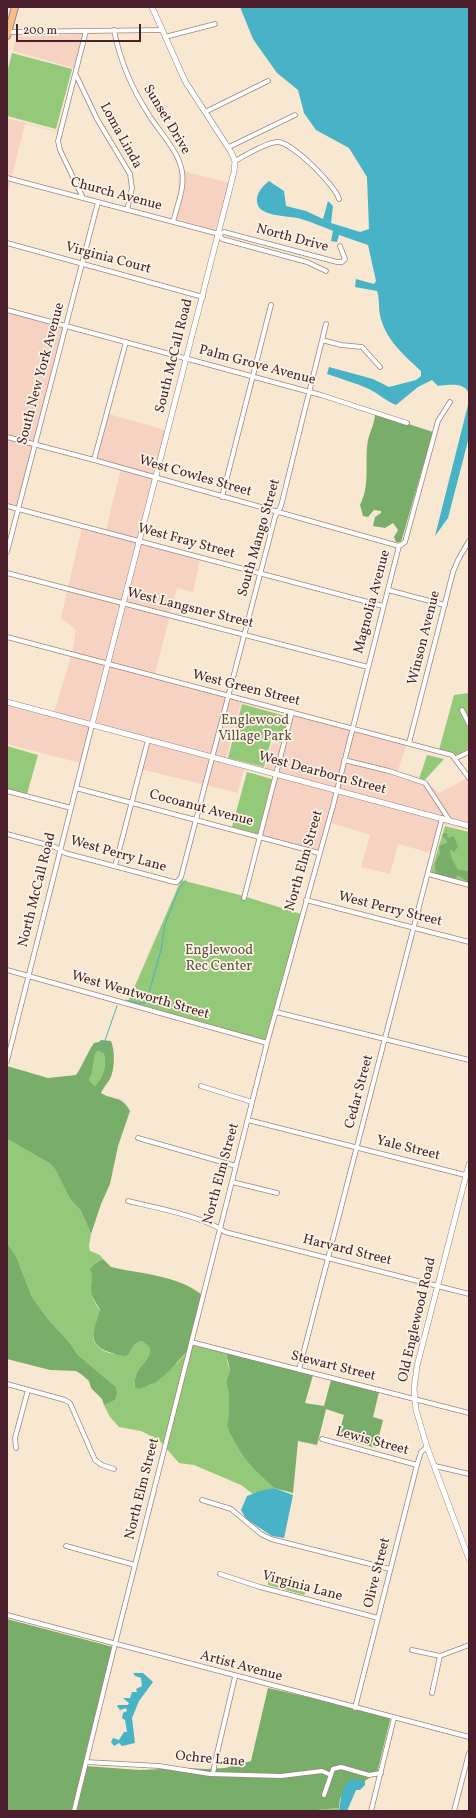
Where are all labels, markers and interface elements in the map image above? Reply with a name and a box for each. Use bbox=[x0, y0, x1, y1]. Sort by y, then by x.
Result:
scale bar bbox=[18, 16, 143, 42]
text: 200 m bbox=[23, 23, 57, 39]
street label: Sunset Drive bbox=[139, 82, 193, 158]
street label: Loma Linda bbox=[95, 100, 145, 172]
street label: Church Avenue bbox=[68, 175, 164, 215]
street label: North Drive bbox=[254, 221, 330, 257]
street label: Virginia Court bbox=[63, 240, 153, 278]
street label: South McCall Road bbox=[153, 297, 197, 415]
street label: South New York Avenue bbox=[15, 301, 69, 447]
street label: Palm Grove Avenue bbox=[197, 342, 317, 390]
street label: West Cowles Street bbox=[137, 453, 253, 501]
street label: South Mango Street bbox=[235, 477, 285, 599]
street label: West Fray Street bbox=[135, 521, 237, 563]
street label: Magnolia Avenue bbox=[351, 548, 395, 656]
street label: West Langsner Street bbox=[125, 585, 255, 633]
street label: Winson Avenue bbox=[405, 589, 445, 687]
street label: West Green Street bbox=[190, 667, 302, 711]
park label: Englewood Village Park bbox=[218, 713, 292, 746]
street label: West Dearborn Street bbox=[256, 749, 388, 799]
street label: Cocoanut Avenue bbox=[147, 787, 255, 831]
street label: North Elm Street bbox=[283, 809, 327, 913]
street label: North McCall Road bbox=[16, 831, 60, 949]
street label: West Perry Lane bbox=[68, 833, 168, 877]
street label: West Perry Street bbox=[336, 889, 444, 931]
park label: Englewood Rec Center bbox=[185, 943, 253, 976]
street label: West Wentworth Street bbox=[69, 968, 211, 1024]
street label: Cedar Street bbox=[342, 1053, 378, 1131]
street label: North Elm Street bbox=[200, 1121, 244, 1227]
street label: Yale Street bbox=[374, 1133, 442, 1165]
street label: Harvard Street bbox=[301, 1232, 393, 1270]
street label: Old Englewood Road bbox=[395, 1256, 441, 1384]
street label: Stewart Street bbox=[289, 1348, 377, 1386]
street label: Lewis Street bbox=[334, 1424, 410, 1460]
street label: North Elm Street bbox=[122, 1436, 164, 1542]
street label: Olive Street bbox=[361, 1536, 395, 1610]
street label: Virginia Lane bbox=[260, 1568, 344, 1606]
street label: Artist Avenue bbox=[198, 1648, 284, 1686]
street label: Ochre Lane bbox=[175, 1749, 245, 1771]

